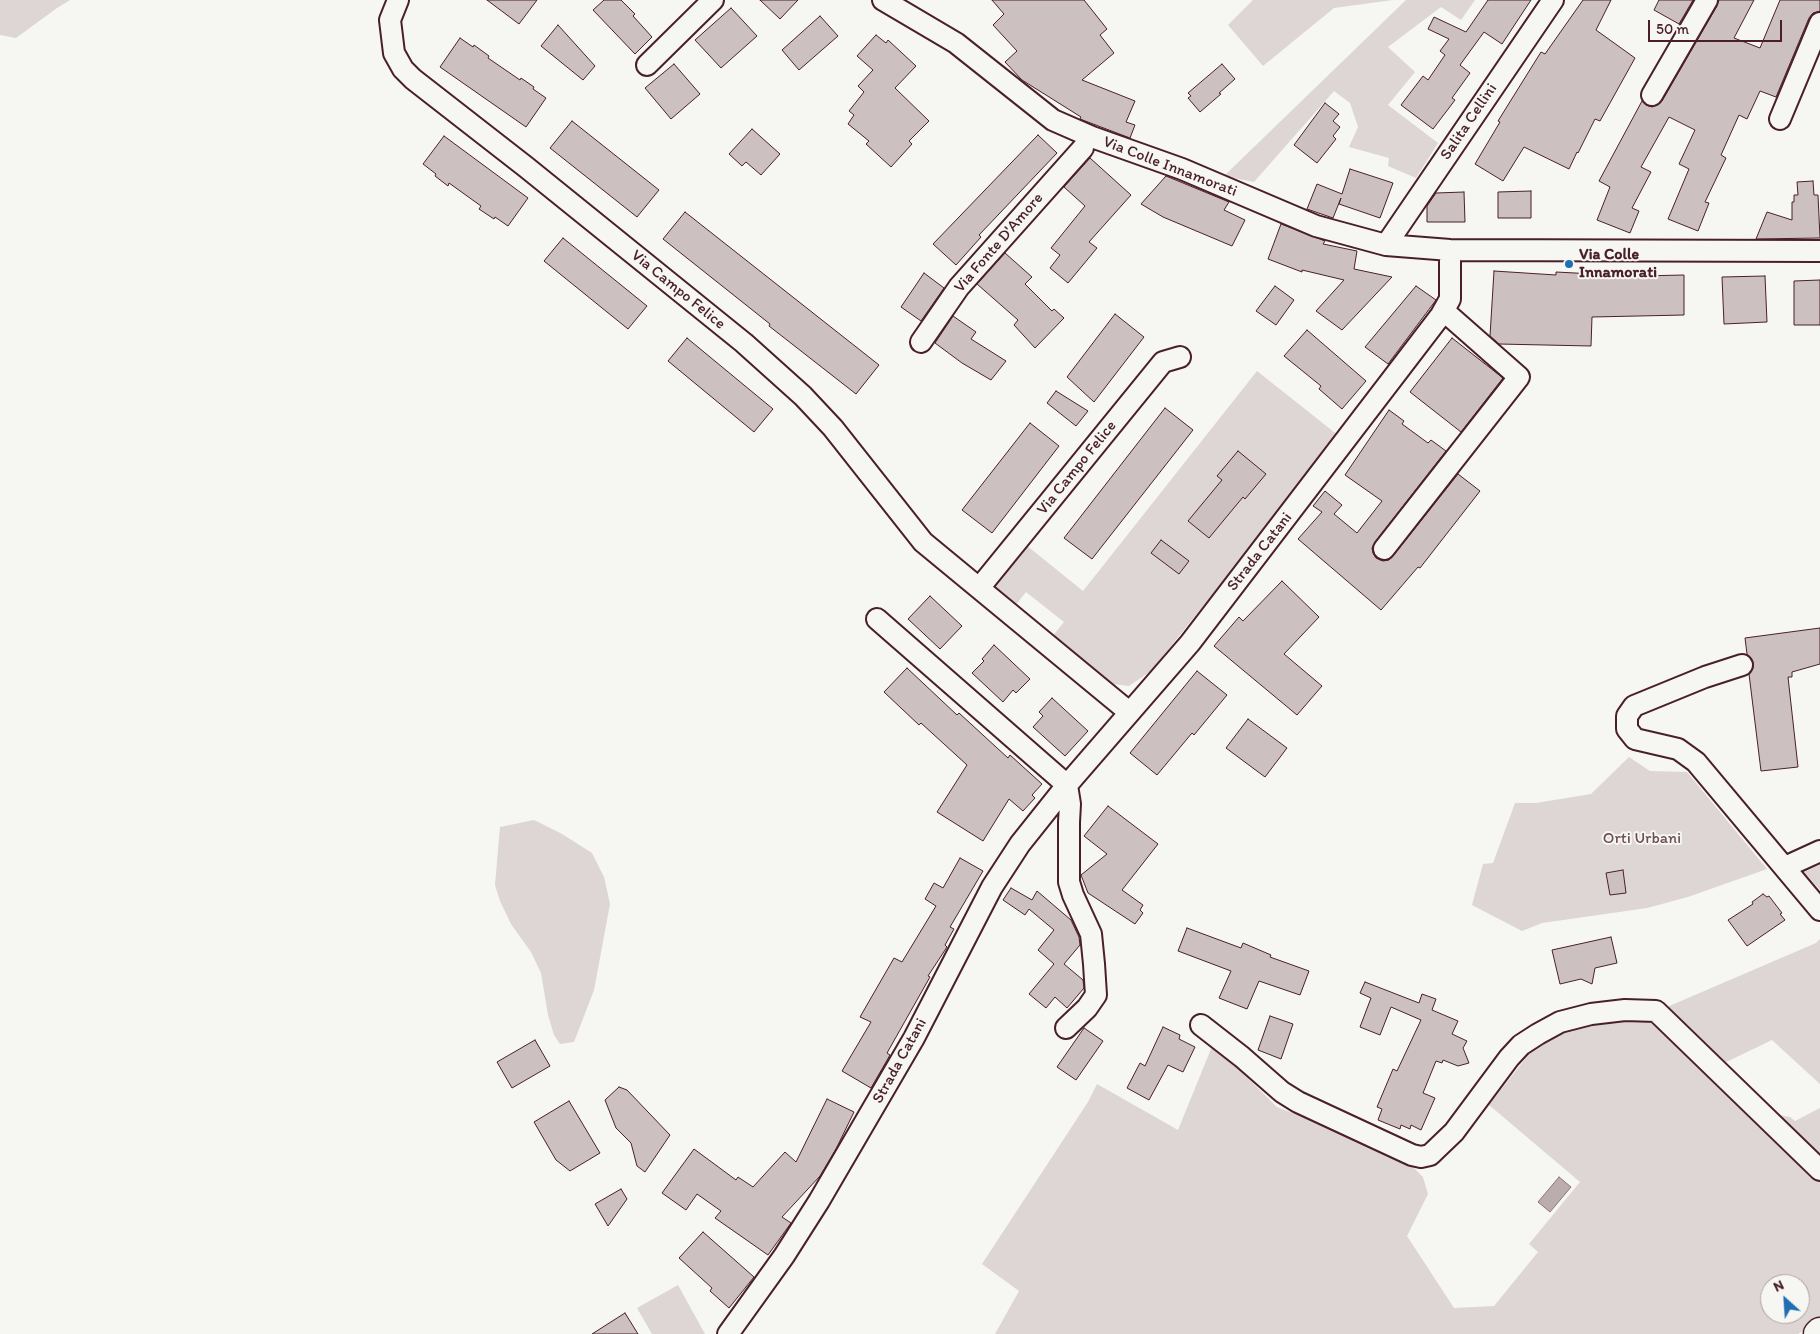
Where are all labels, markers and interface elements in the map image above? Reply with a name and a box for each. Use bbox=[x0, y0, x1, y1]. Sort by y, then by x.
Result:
scale bar bbox=[1650, 10, 1784, 42]
text: 50 m bbox=[1656, 20, 1689, 38]
street label: Salita Cellini bbox=[1436, 80, 1502, 164]
street label: Via Colle Innamorati bbox=[1100, 133, 1240, 201]
street label: Via Fonte D'Amore bbox=[950, 189, 1048, 297]
place label: Via Colle Innamorati bbox=[1579, 245, 1657, 283]
street label: Via Campo Felice bbox=[627, 246, 729, 334]
marker: Via Colle Innamorati bbox=[1563, 258, 1575, 270]
street label: Via Campo Felice bbox=[1033, 417, 1121, 519]
street label: Strada Catani bbox=[1223, 509, 1297, 595]
park label: Orti Urbani bbox=[1603, 829, 1681, 849]
street label: Strada Catani bbox=[869, 1015, 931, 1107]
north arrow bbox=[1760, 1274, 1810, 1324]
text: N bbox=[1771, 1276, 1787, 1296]

